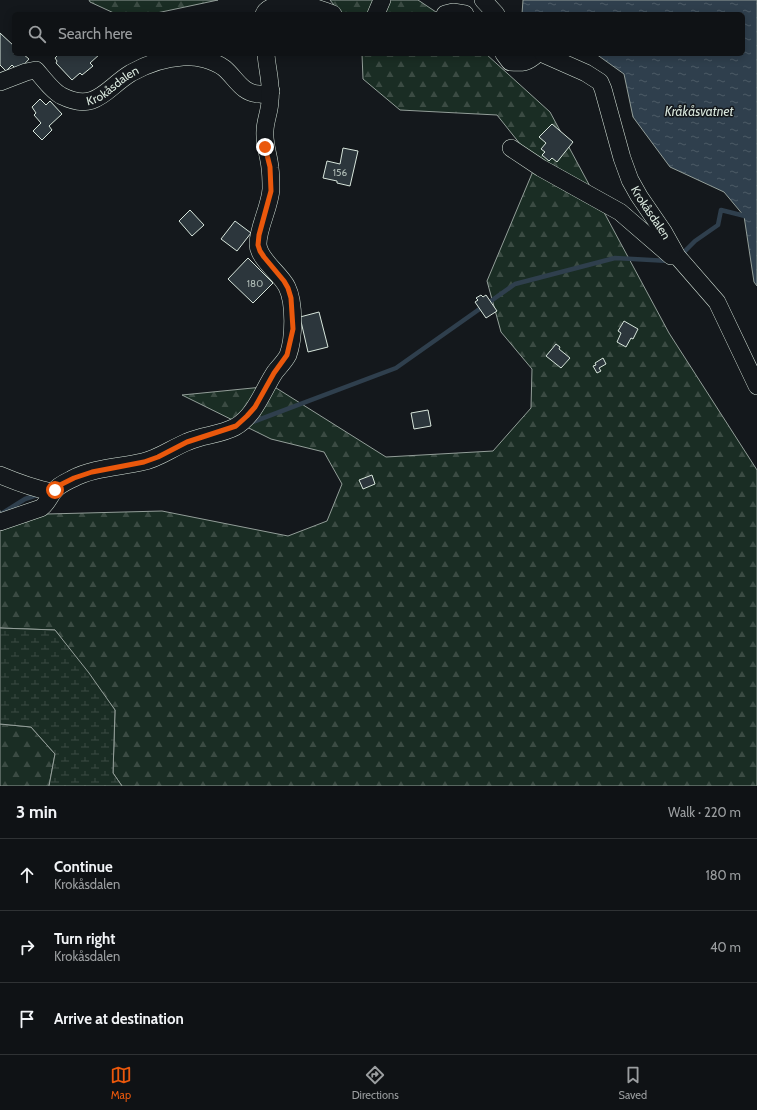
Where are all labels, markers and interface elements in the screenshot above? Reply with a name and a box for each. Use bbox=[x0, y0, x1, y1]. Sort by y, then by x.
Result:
search box bbox=[12, 12, 745, 56]
icon: search bbox=[26, 23, 48, 45]
text: Search here bbox=[58, 25, 133, 43]
street label: Krokåsdalen bbox=[85, 62, 141, 108]
water label: Kråkåsvatnet bbox=[665, 103, 734, 119]
route end bbox=[256, 138, 274, 156]
house number: 156 bbox=[333, 166, 347, 179]
street label: Krokåsdalen bbox=[628, 183, 674, 242]
house number: 180 bbox=[247, 277, 263, 290]
route start bbox=[46, 481, 64, 499]
text: 3 min bbox=[16, 802, 57, 822]
text: Walk · 220 m bbox=[668, 804, 741, 820]
text: Continue bbox=[54, 858, 113, 876]
icon: ahead bbox=[16, 864, 38, 886]
text: 180 m bbox=[705, 867, 741, 883]
text: Krokåsdalen bbox=[54, 876, 120, 892]
text: Turn right bbox=[54, 930, 115, 948]
icon: right bbox=[16, 936, 38, 958]
text: 40 m bbox=[710, 939, 741, 955]
text: Krokåsdalen bbox=[54, 948, 120, 964]
icon: arrive bbox=[16, 1008, 38, 1030]
text: Arrive at destination bbox=[54, 1010, 184, 1028]
tab: Map bbox=[110, 1064, 132, 1102]
tab: Directions bbox=[352, 1064, 399, 1102]
tab: Saved bbox=[619, 1064, 647, 1102]

